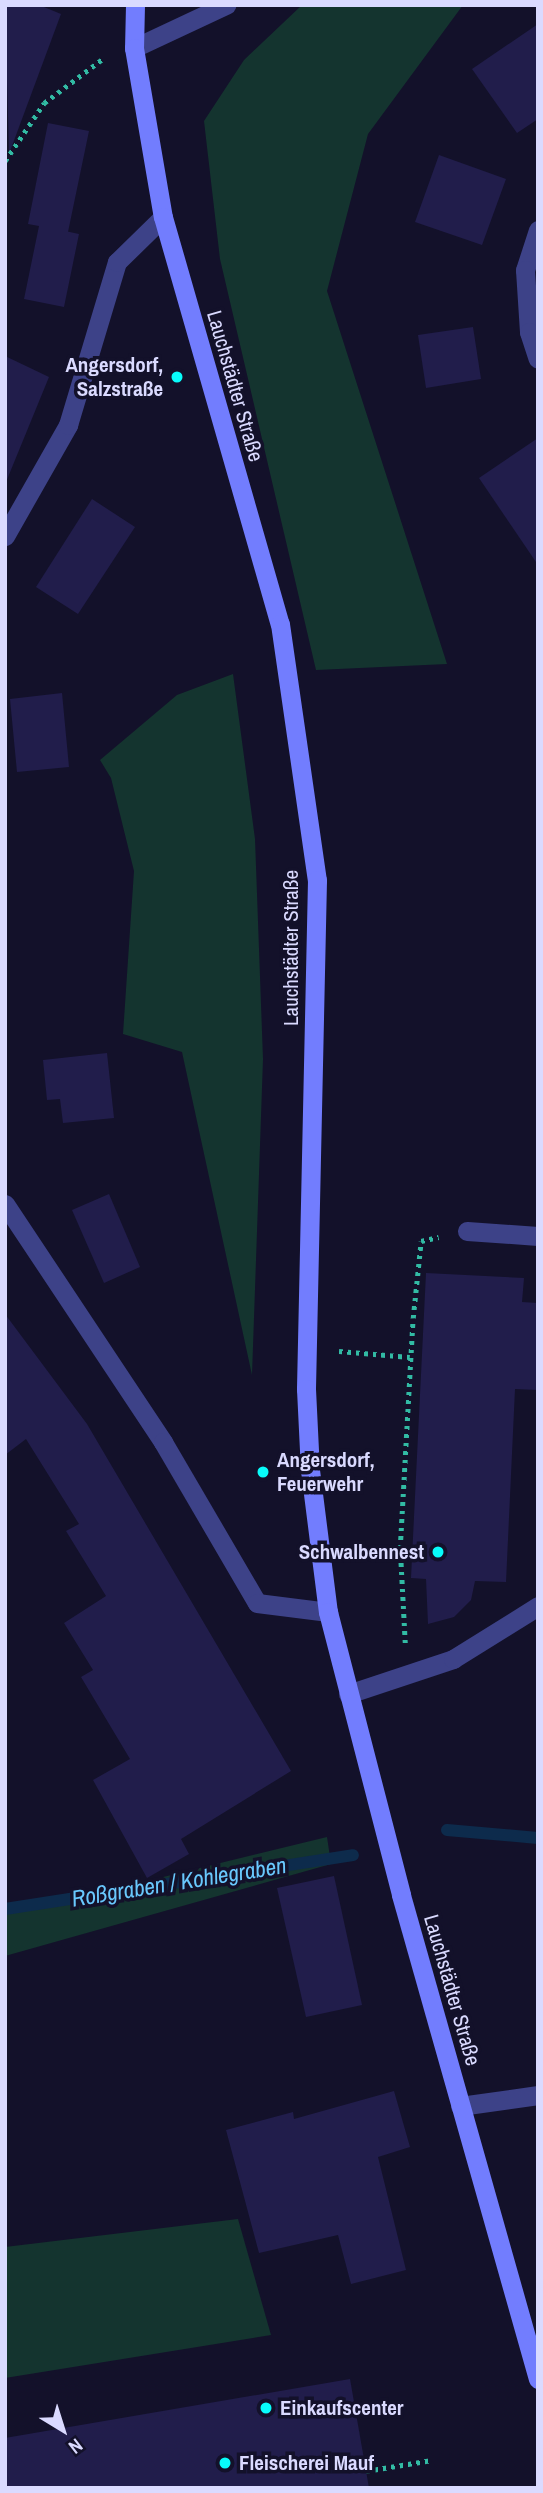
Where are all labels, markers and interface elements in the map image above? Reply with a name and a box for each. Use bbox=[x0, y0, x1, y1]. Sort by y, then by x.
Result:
street label: Lauchstädter Straße bbox=[201, 308, 269, 464]
place label: Angersdorf, Salzstraße bbox=[65, 352, 163, 402]
marker: Angersdorf, Salzstraße bbox=[169, 369, 185, 385]
street label: Lauchstädter Straße bbox=[278, 870, 304, 1026]
place label: Angersdorf, Feuerwehr bbox=[277, 1447, 375, 1497]
marker: Angersdorf, Feuerwehr bbox=[255, 1464, 271, 1480]
place label: Schwalbennest bbox=[299, 1539, 424, 1565]
marker: Schwalbennest bbox=[430, 1544, 446, 1560]
water label: Roßgraben / Kohlegraben bbox=[70, 1851, 288, 1913]
street label: Lauchstädter Straße bbox=[418, 1912, 486, 2068]
north arrow bbox=[28, 2395, 98, 2465]
place label: Einkaufscenter bbox=[280, 2395, 403, 2421]
marker: Einkaufscenter bbox=[258, 2400, 274, 2416]
text: N bbox=[63, 2433, 88, 2460]
place label: Fleischerei Mauf bbox=[239, 2450, 374, 2476]
marker: Fleischerei Mauf bbox=[217, 2455, 233, 2471]

